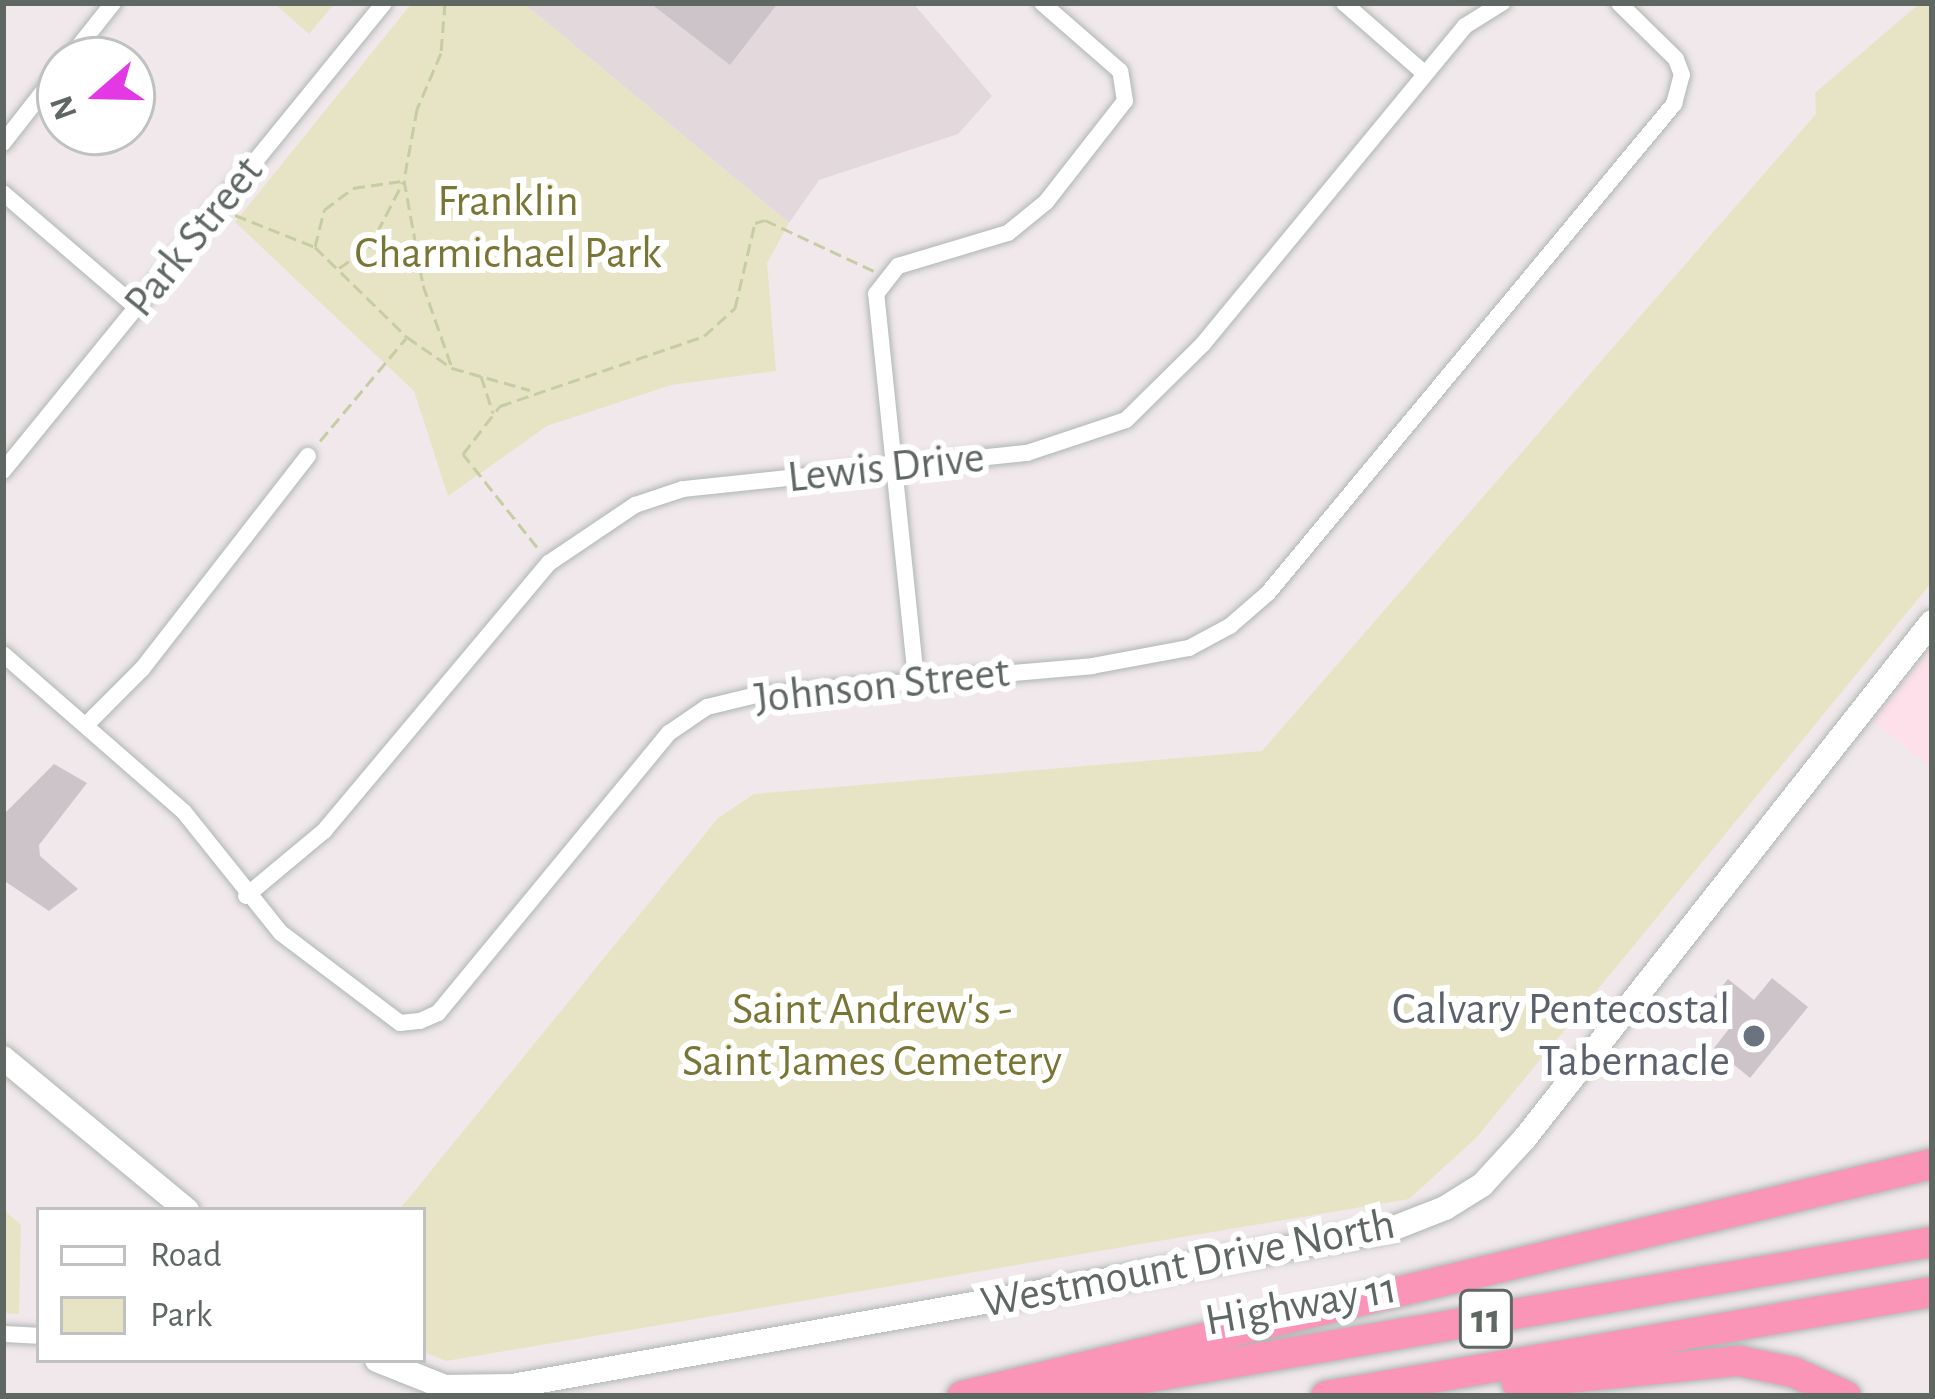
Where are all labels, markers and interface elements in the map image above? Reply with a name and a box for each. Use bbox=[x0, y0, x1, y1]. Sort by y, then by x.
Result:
north arrow bbox=[36, 36, 156, 156]
text: N bbox=[45, 91, 84, 124]
street label: Park Street bbox=[113, 146, 275, 328]
park label: Franklin Charmichael Park bbox=[355, 175, 661, 281]
street label: Lewis Drive bbox=[785, 431, 987, 505]
street label: Johnson Street bbox=[752, 646, 1012, 726]
park label: Saint Andrew's - Saint James Cemetery bbox=[682, 983, 1062, 1089]
place label: Calvary Pentecostal Tabernacle bbox=[1392, 983, 1730, 1089]
marker: Calvary Pentecostal Tabernacle bbox=[1741, 1023, 1767, 1049]
street label: Westmount Drive North bbox=[977, 1197, 1399, 1331]
legend bbox=[36, 1207, 426, 1363]
text: Road bbox=[150, 1237, 222, 1273]
street label: Highway 11 bbox=[1201, 1262, 1401, 1348]
road number: 11 bbox=[1456, 1283, 1516, 1355]
text: Park bbox=[150, 1297, 212, 1333]

